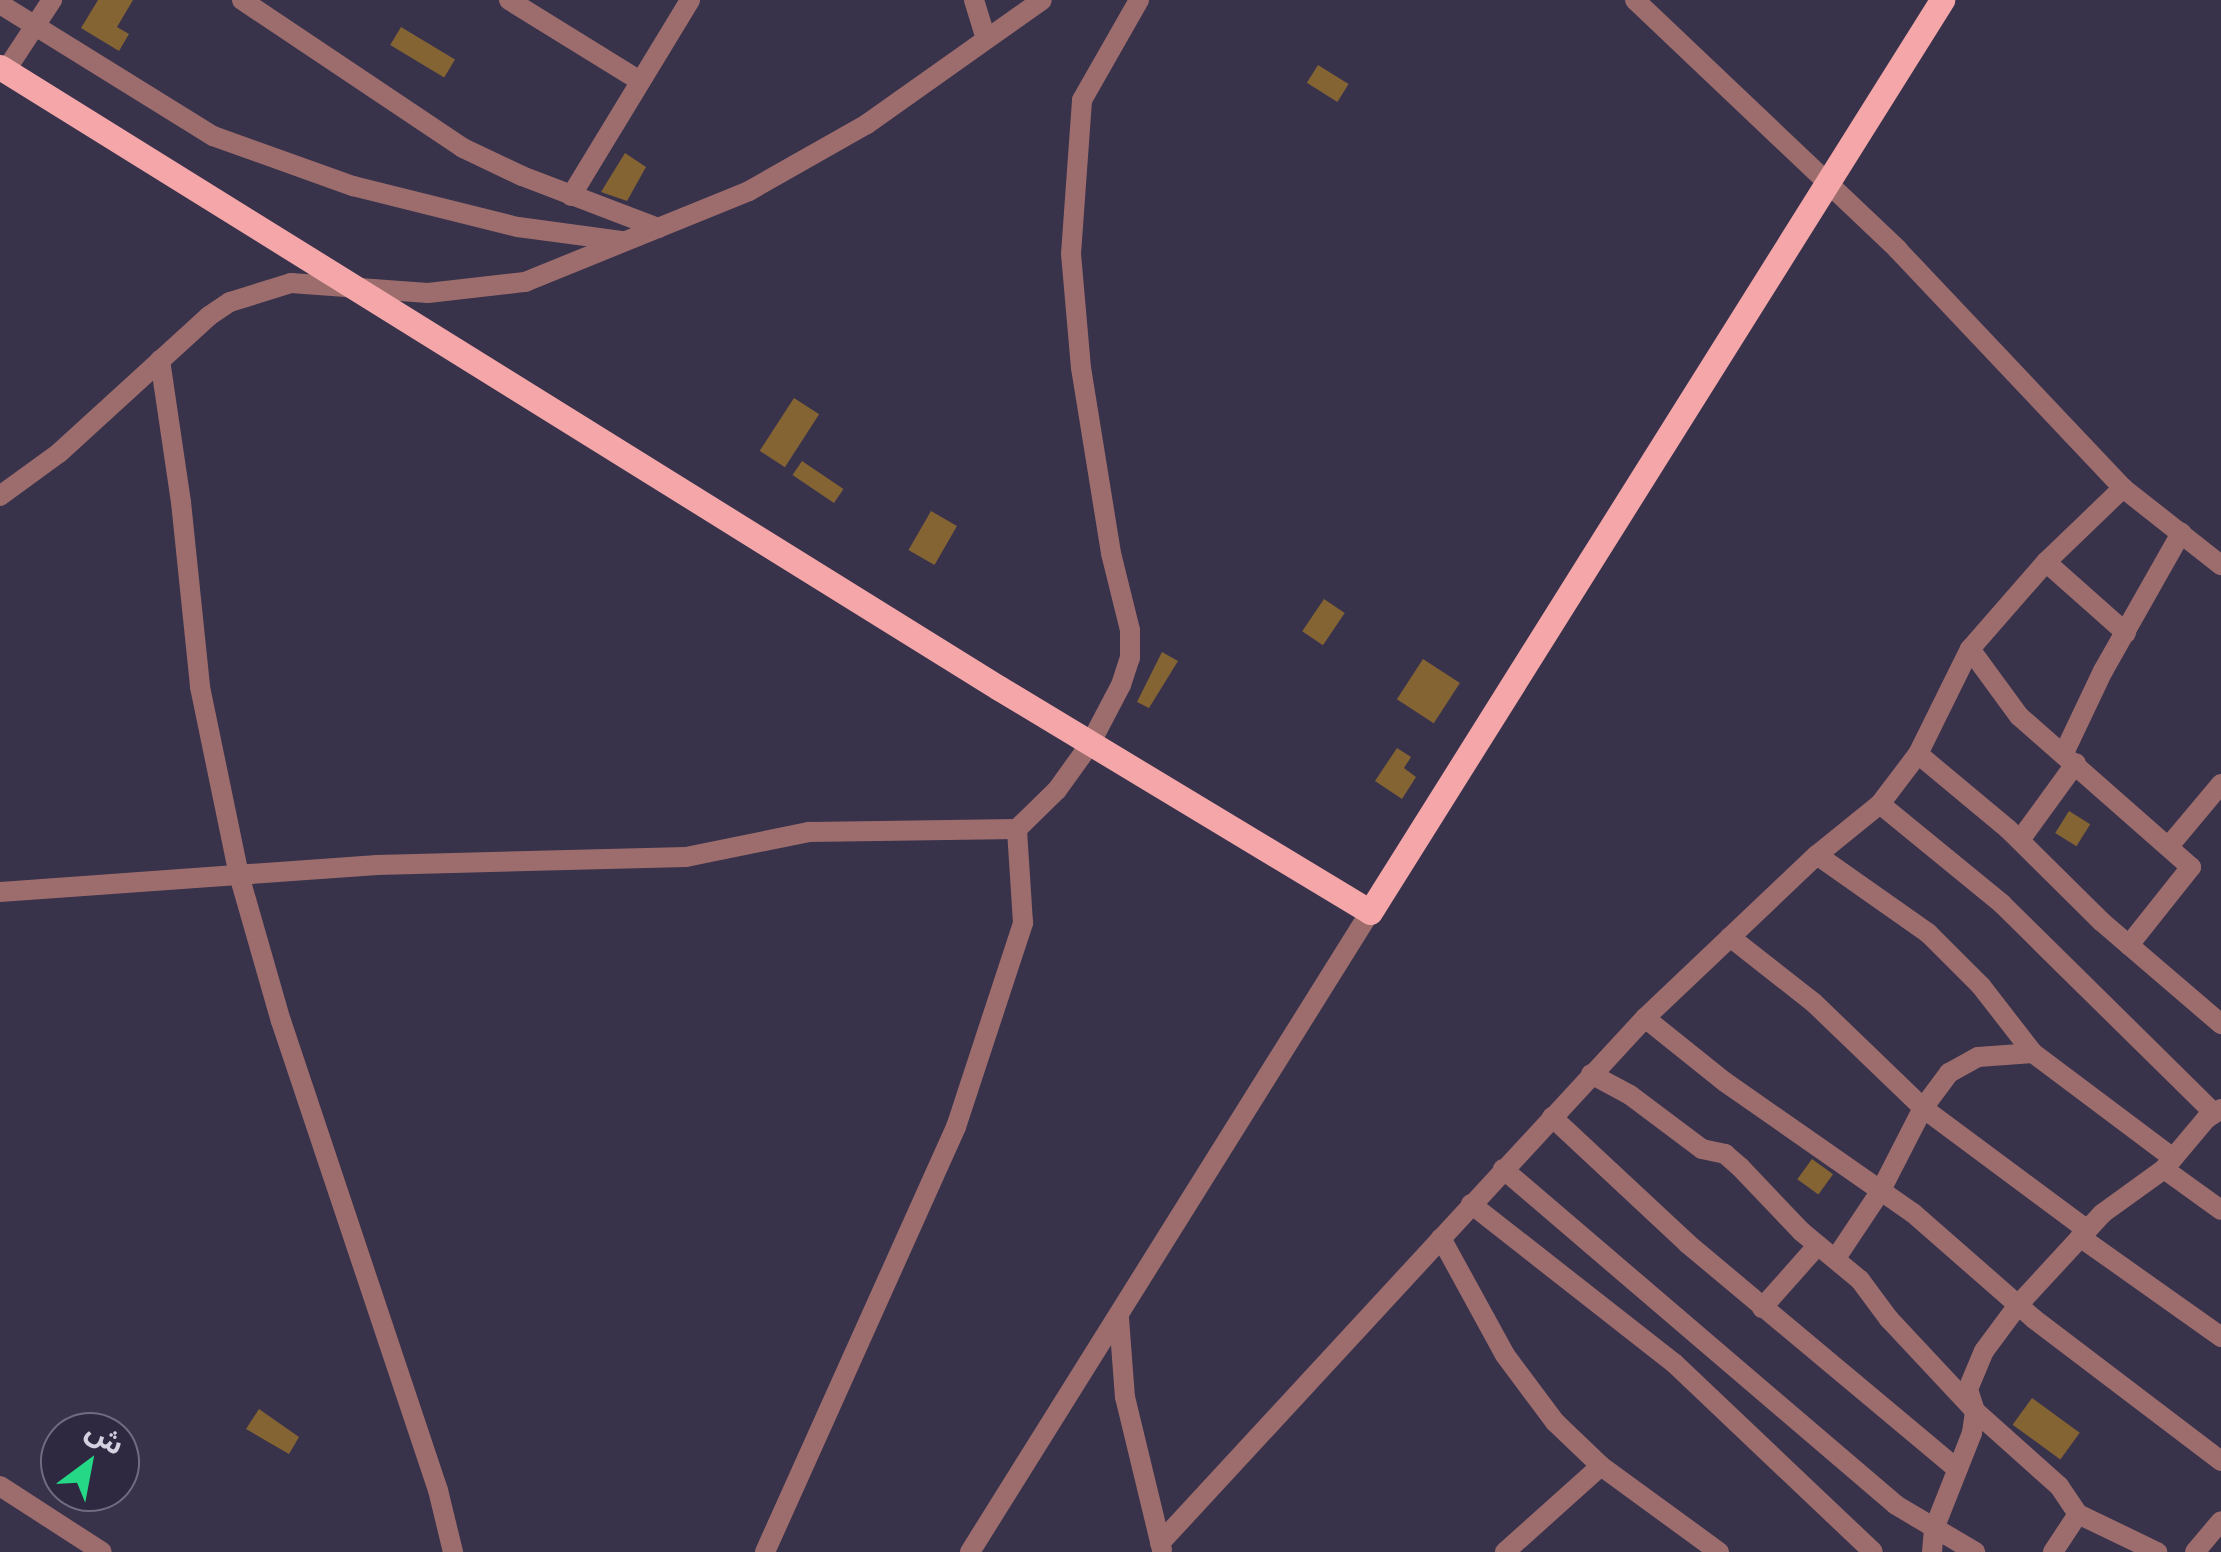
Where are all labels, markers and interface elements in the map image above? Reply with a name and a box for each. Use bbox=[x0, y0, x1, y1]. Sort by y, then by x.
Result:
north arrow bbox=[40, 1412, 140, 1512]
text: ش bbox=[81, 1415, 130, 1461]

